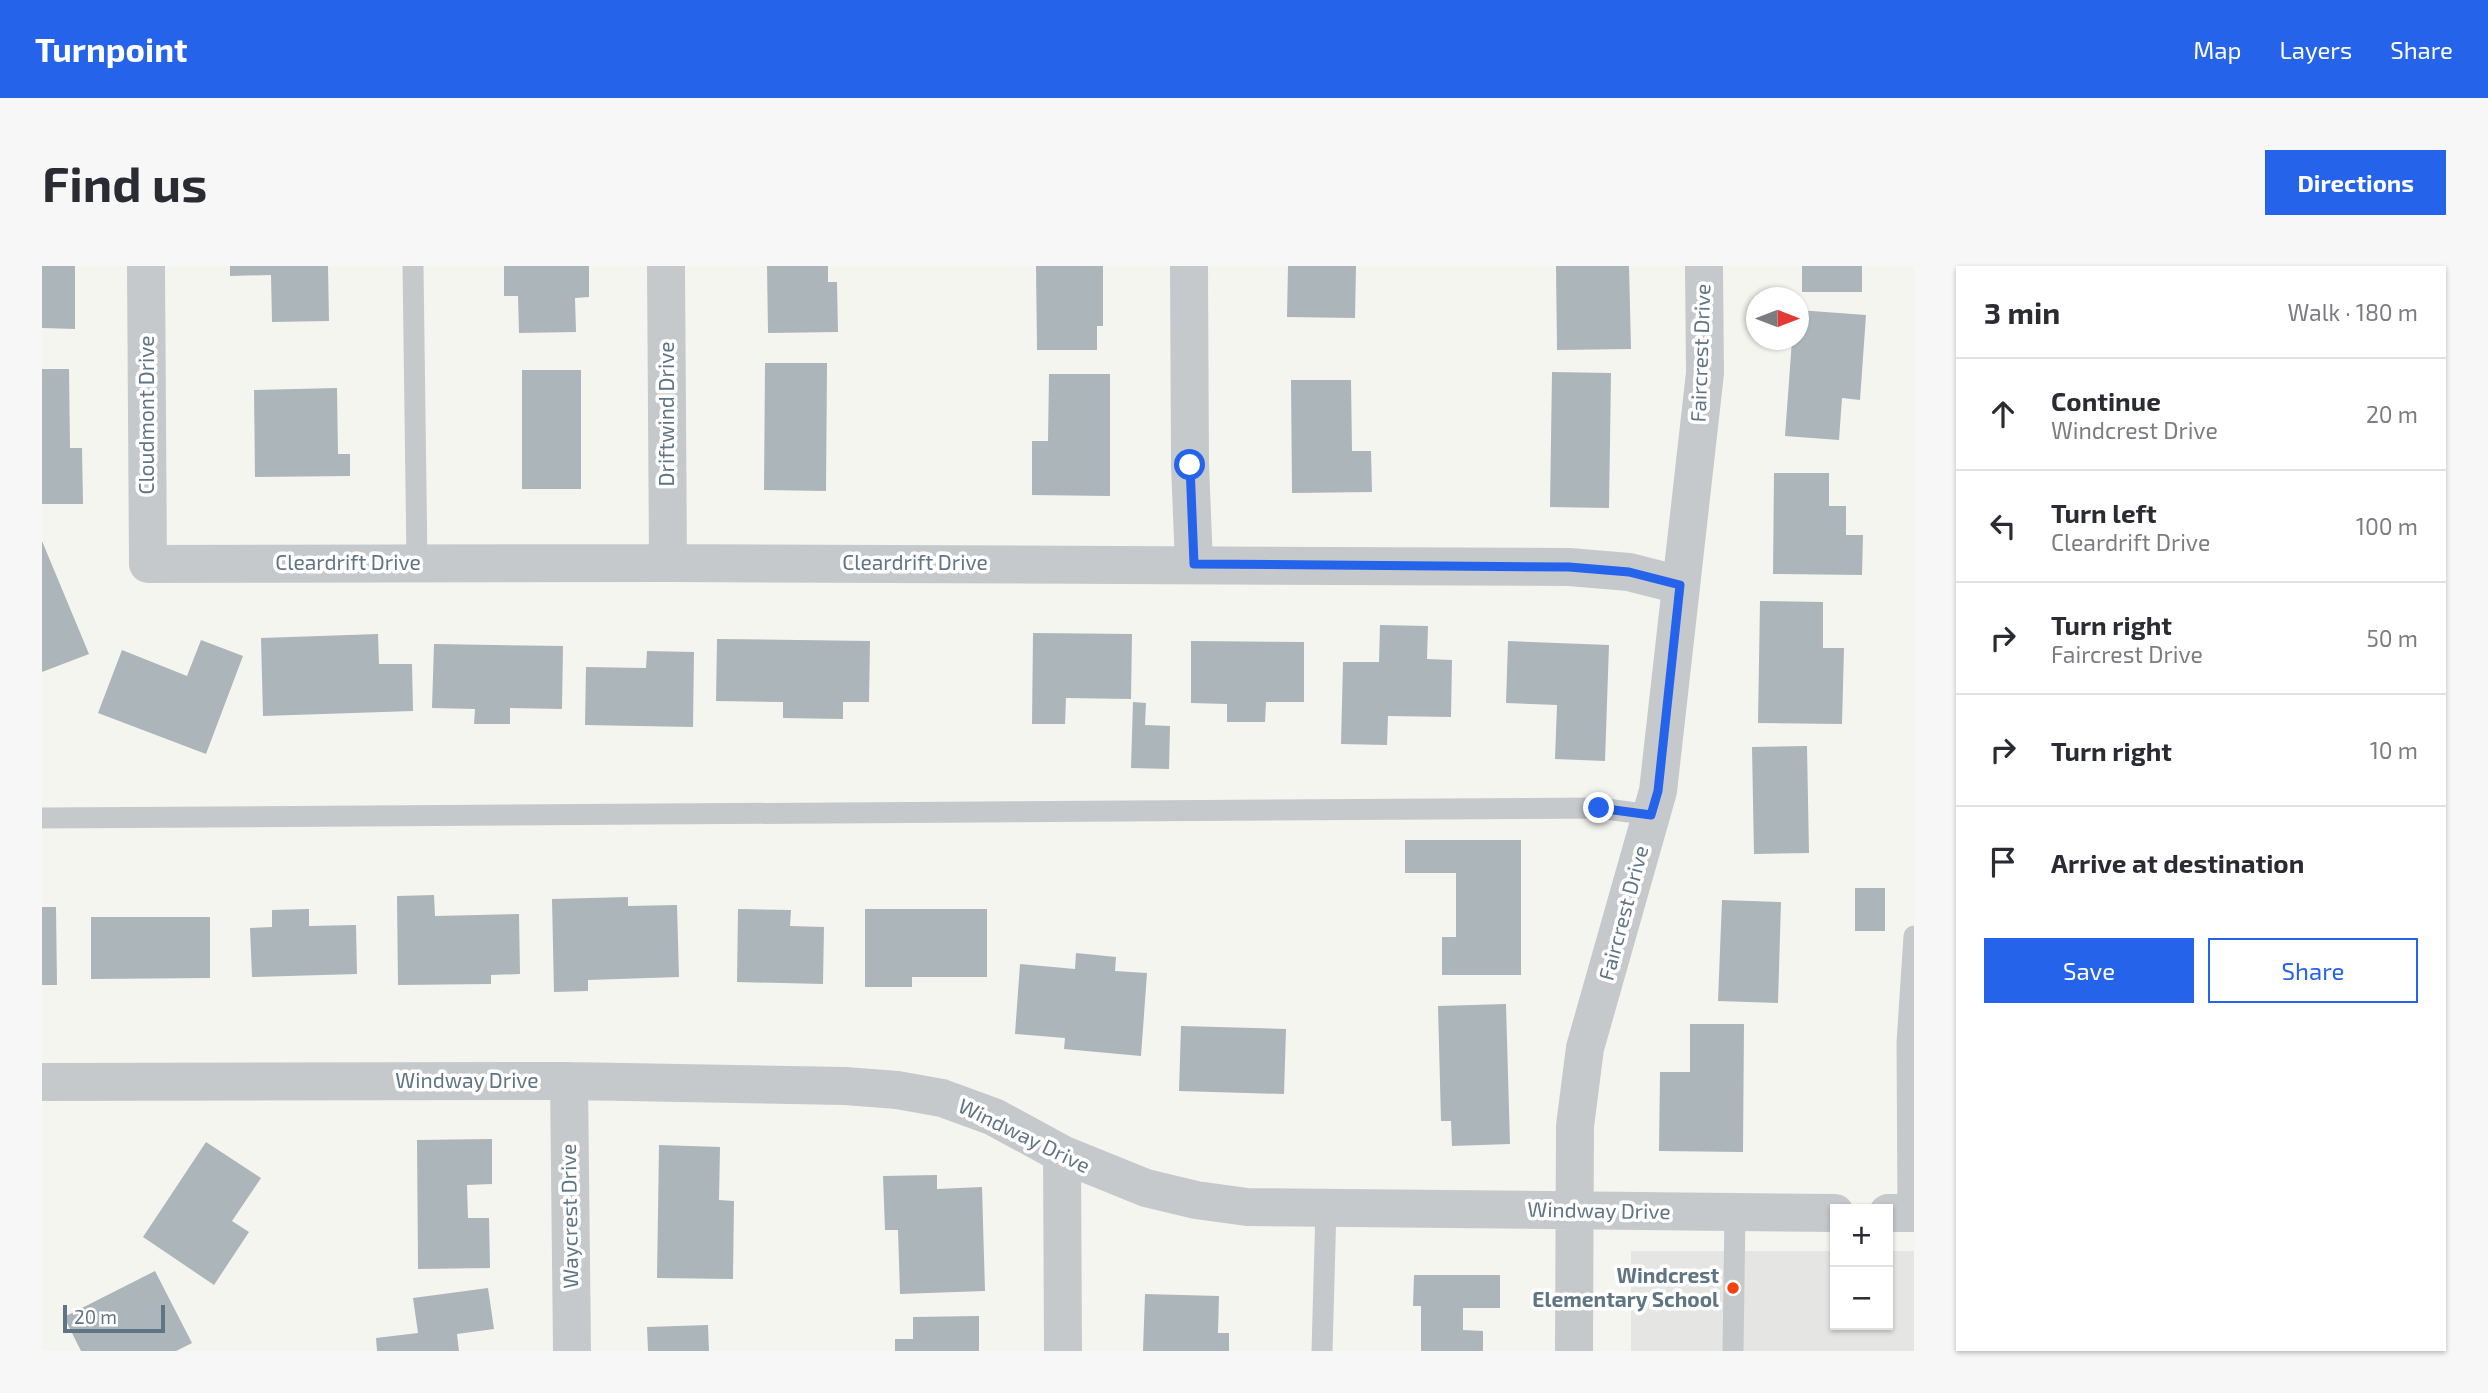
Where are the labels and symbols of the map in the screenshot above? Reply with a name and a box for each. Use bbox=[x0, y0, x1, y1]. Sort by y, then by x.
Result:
street label: Faircrest Drive bbox=[1685, 283, 1714, 423]
north arrow bbox=[1746, 287, 1809, 350]
street label: Cloudmont Drive bbox=[133, 335, 158, 495]
street label: Driftwind Drive bbox=[653, 342, 678, 486]
route start bbox=[1174, 449, 1205, 480]
street label: Cleardrift Drive bbox=[275, 549, 421, 574]
street label: Cleardrift Drive bbox=[842, 549, 988, 574]
route end bbox=[1583, 792, 1614, 823]
street label: Faircrest Drive bbox=[1593, 842, 1653, 983]
street label: Windway Drive bbox=[395, 1067, 539, 1092]
street label: Windway Drive bbox=[955, 1092, 1095, 1177]
street label: Waycrest Drive bbox=[555, 1143, 582, 1289]
street label: Windway Drive bbox=[1527, 1196, 1671, 1223]
place label: Windcrest Elementary School bbox=[1532, 1262, 1719, 1312]
marker: Windcrest Elementary School bbox=[1725, 1280, 1741, 1296]
scale bar bbox=[63, 1302, 164, 1334]

